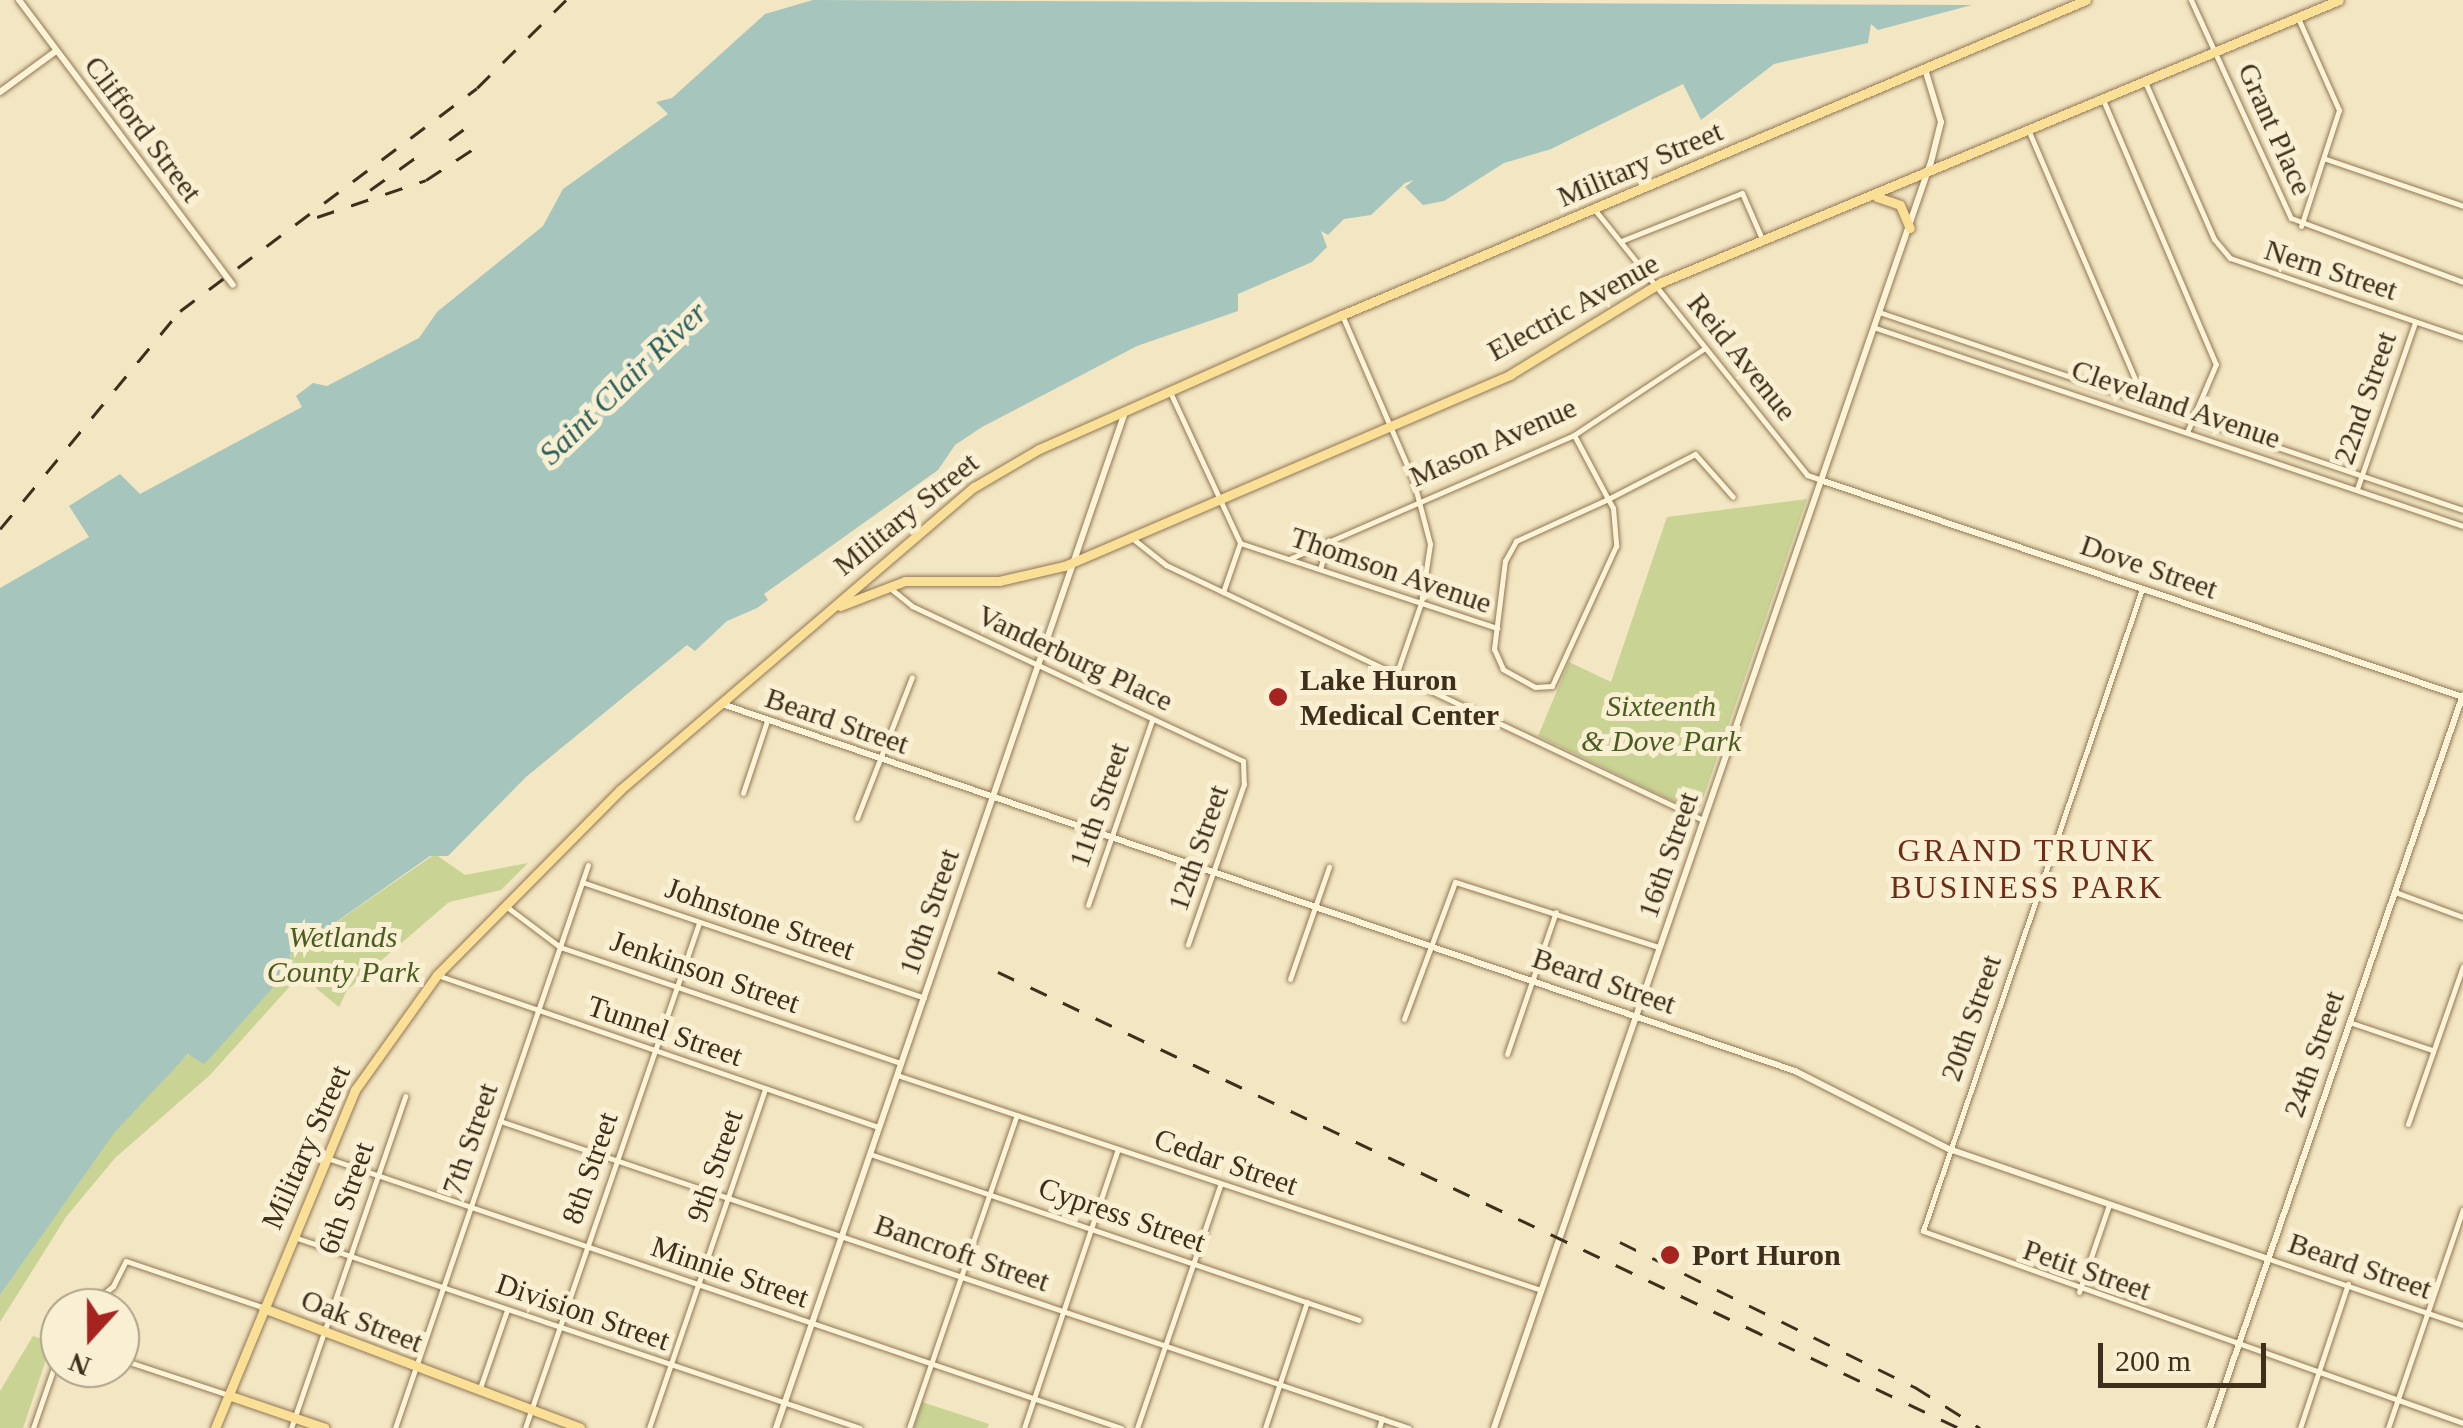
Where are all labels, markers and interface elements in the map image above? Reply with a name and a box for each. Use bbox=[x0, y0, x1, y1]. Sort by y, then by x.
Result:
street label: Clifford Street bbox=[76, 49, 210, 209]
street label: Grant Place bbox=[2230, 57, 2320, 201]
street label: Military Street bbox=[1552, 113, 1728, 215]
street label: Nern Street bbox=[2260, 232, 2402, 308]
street label: Electric Avenue bbox=[1480, 245, 1666, 369]
street label: Reid Avenue bbox=[1679, 285, 1805, 429]
water label: Saint Clair River bbox=[531, 293, 715, 473]
street label: 22nd Street bbox=[2326, 327, 2404, 469]
street label: Cleveland Avenue bbox=[2066, 351, 2286, 457]
street label: Mason Avenue bbox=[1403, 389, 1583, 495]
street label: Military Street bbox=[826, 445, 986, 583]
street label: Thomson Avenue bbox=[1285, 518, 1497, 622]
street label: Dove Street bbox=[2076, 527, 2222, 607]
street label: Vanderburg Place bbox=[971, 597, 1179, 719]
place label: Lake Huron Medical Center bbox=[1300, 662, 1499, 732]
street label: Beard Street bbox=[761, 680, 913, 762]
marker: Lake Huron Medical Center bbox=[1265, 684, 1291, 710]
park label: Sixteenth & Dove Park bbox=[1581, 688, 1741, 758]
street label: 11th Street bbox=[1061, 738, 1137, 872]
street label: 12th Street bbox=[1160, 780, 1236, 916]
street label: 16th Street bbox=[1630, 787, 1706, 923]
district label: GRAND TRUNK BUSINESS PARK bbox=[1890, 832, 2164, 907]
street label: 10th Street bbox=[891, 844, 967, 980]
street label: Johnstone Street bbox=[661, 870, 859, 968]
park label: Wetlands County Park bbox=[267, 919, 419, 990]
street label: Jenkinson Street bbox=[606, 923, 804, 1021]
street label: Beard Street bbox=[1528, 940, 1680, 1022]
street label: 20th Street bbox=[1933, 950, 2009, 1086]
street label: 24th Street bbox=[2276, 986, 2352, 1122]
street label: Tunnel Street bbox=[583, 988, 747, 1074]
street label: Military Street bbox=[254, 1059, 358, 1235]
street label: 7th Street bbox=[434, 1078, 506, 1200]
street label: 9th Street bbox=[679, 1105, 751, 1227]
street label: 8th Street bbox=[554, 1107, 626, 1229]
street label: Cedar Street bbox=[1150, 1121, 1302, 1203]
street label: 6th Street bbox=[310, 1137, 382, 1259]
street label: Cypress Street bbox=[1034, 1170, 1210, 1260]
street label: Bancroft Street bbox=[870, 1206, 1054, 1300]
street label: Beard Street bbox=[2284, 1225, 2436, 1307]
street label: Minnie Street bbox=[647, 1228, 813, 1316]
street label: Petit Street bbox=[2019, 1231, 2155, 1309]
place label: Port Huron bbox=[1692, 1237, 1841, 1273]
marker: Port Huron bbox=[1657, 1242, 1683, 1268]
street label: Division Street bbox=[492, 1266, 674, 1358]
street label: Oak Street bbox=[296, 1281, 428, 1361]
north arrow bbox=[40, 1288, 140, 1388]
scale bar bbox=[2103, 1323, 2270, 1385]
text: 200 m bbox=[2115, 1344, 2191, 1377]
text: N bbox=[65, 1347, 95, 1383]

